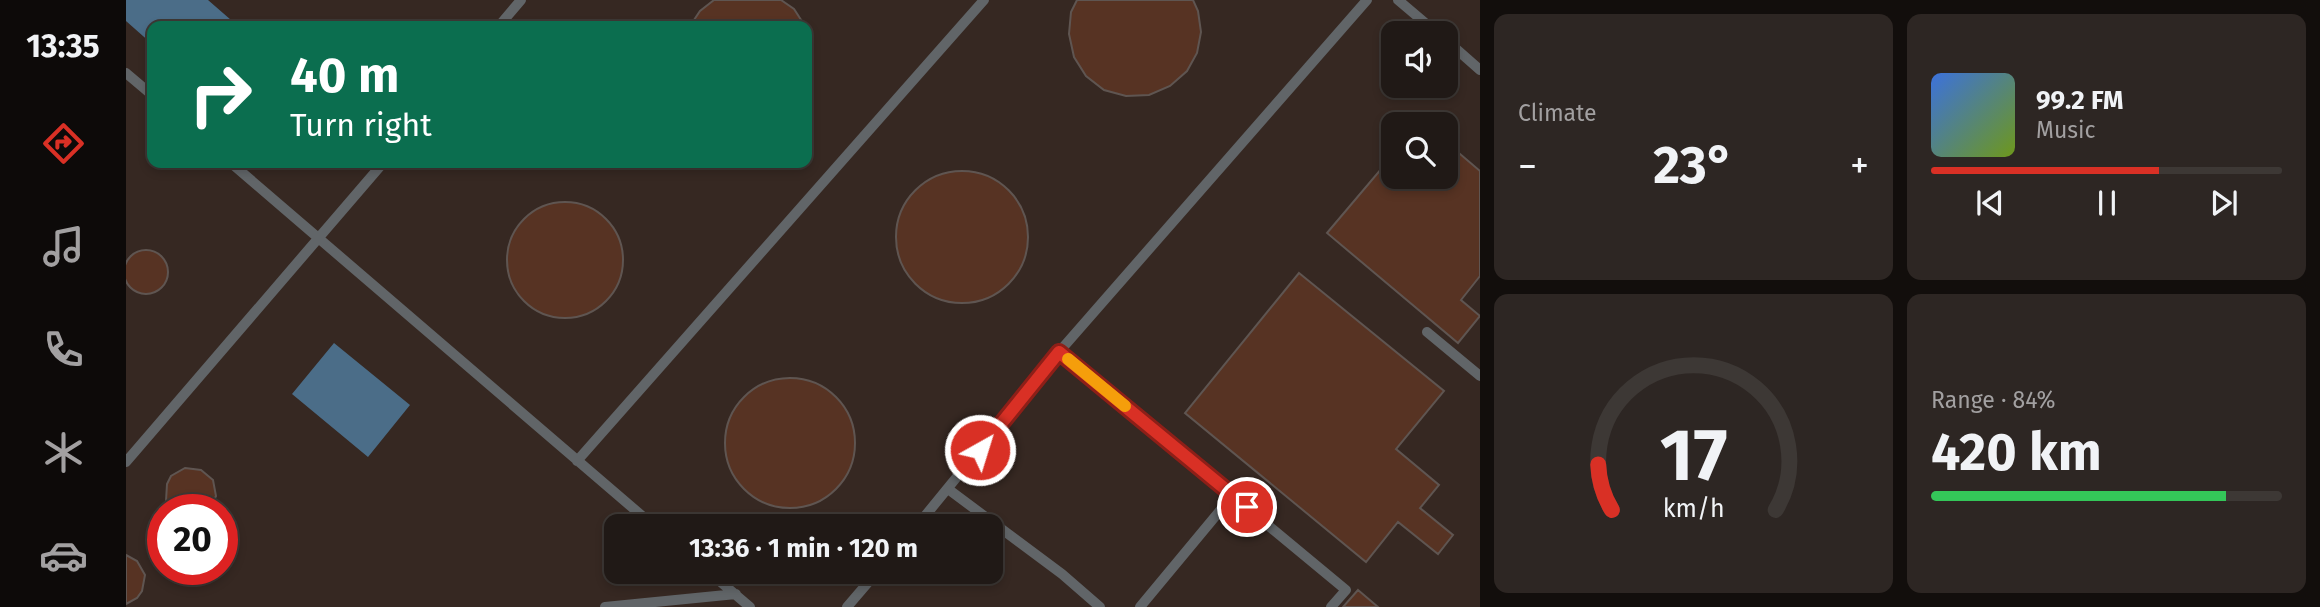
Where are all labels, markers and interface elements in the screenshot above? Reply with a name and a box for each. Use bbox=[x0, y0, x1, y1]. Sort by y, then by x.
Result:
map controls bbox=[1381, 21, 1458, 189]
button: sound bbox=[1381, 21, 1458, 98]
text: 13:35 bbox=[26, 27, 100, 65]
text: 40 m bbox=[290, 46, 399, 105]
icon: right bbox=[175, 49, 266, 140]
text: 99.2 FM bbox=[2036, 85, 2123, 116]
text: Climate bbox=[1518, 99, 1597, 127]
text: Turn right bbox=[290, 106, 432, 144]
button: search bbox=[1381, 112, 1458, 189]
text: Music bbox=[2036, 116, 2096, 144]
icon: directions bbox=[39, 119, 88, 168]
text: 23° bbox=[1653, 134, 1734, 197]
text: − bbox=[1518, 143, 1537, 189]
text: + bbox=[1850, 143, 1869, 189]
icon: previous bbox=[1971, 184, 2009, 222]
icon: pause bbox=[2088, 184, 2126, 222]
icon: next bbox=[2205, 184, 2243, 222]
icon: music bbox=[39, 222, 88, 271]
icon: phone bbox=[39, 325, 88, 374]
text: Range · 84% bbox=[1931, 386, 2056, 414]
text: 17 bbox=[1660, 412, 1727, 499]
position arrow bbox=[943, 413, 1017, 487]
text: 420 km bbox=[1931, 421, 2102, 484]
icon: climate bbox=[39, 428, 88, 477]
pin bbox=[1217, 477, 1277, 537]
icon: arrive bbox=[1228, 488, 1266, 526]
text: km/h bbox=[1663, 493, 1724, 523]
speed limit sign: 20 bbox=[147, 494, 238, 585]
icon: car bbox=[39, 531, 88, 580]
text: 13:36 · 1 min · 120 m bbox=[689, 533, 918, 564]

